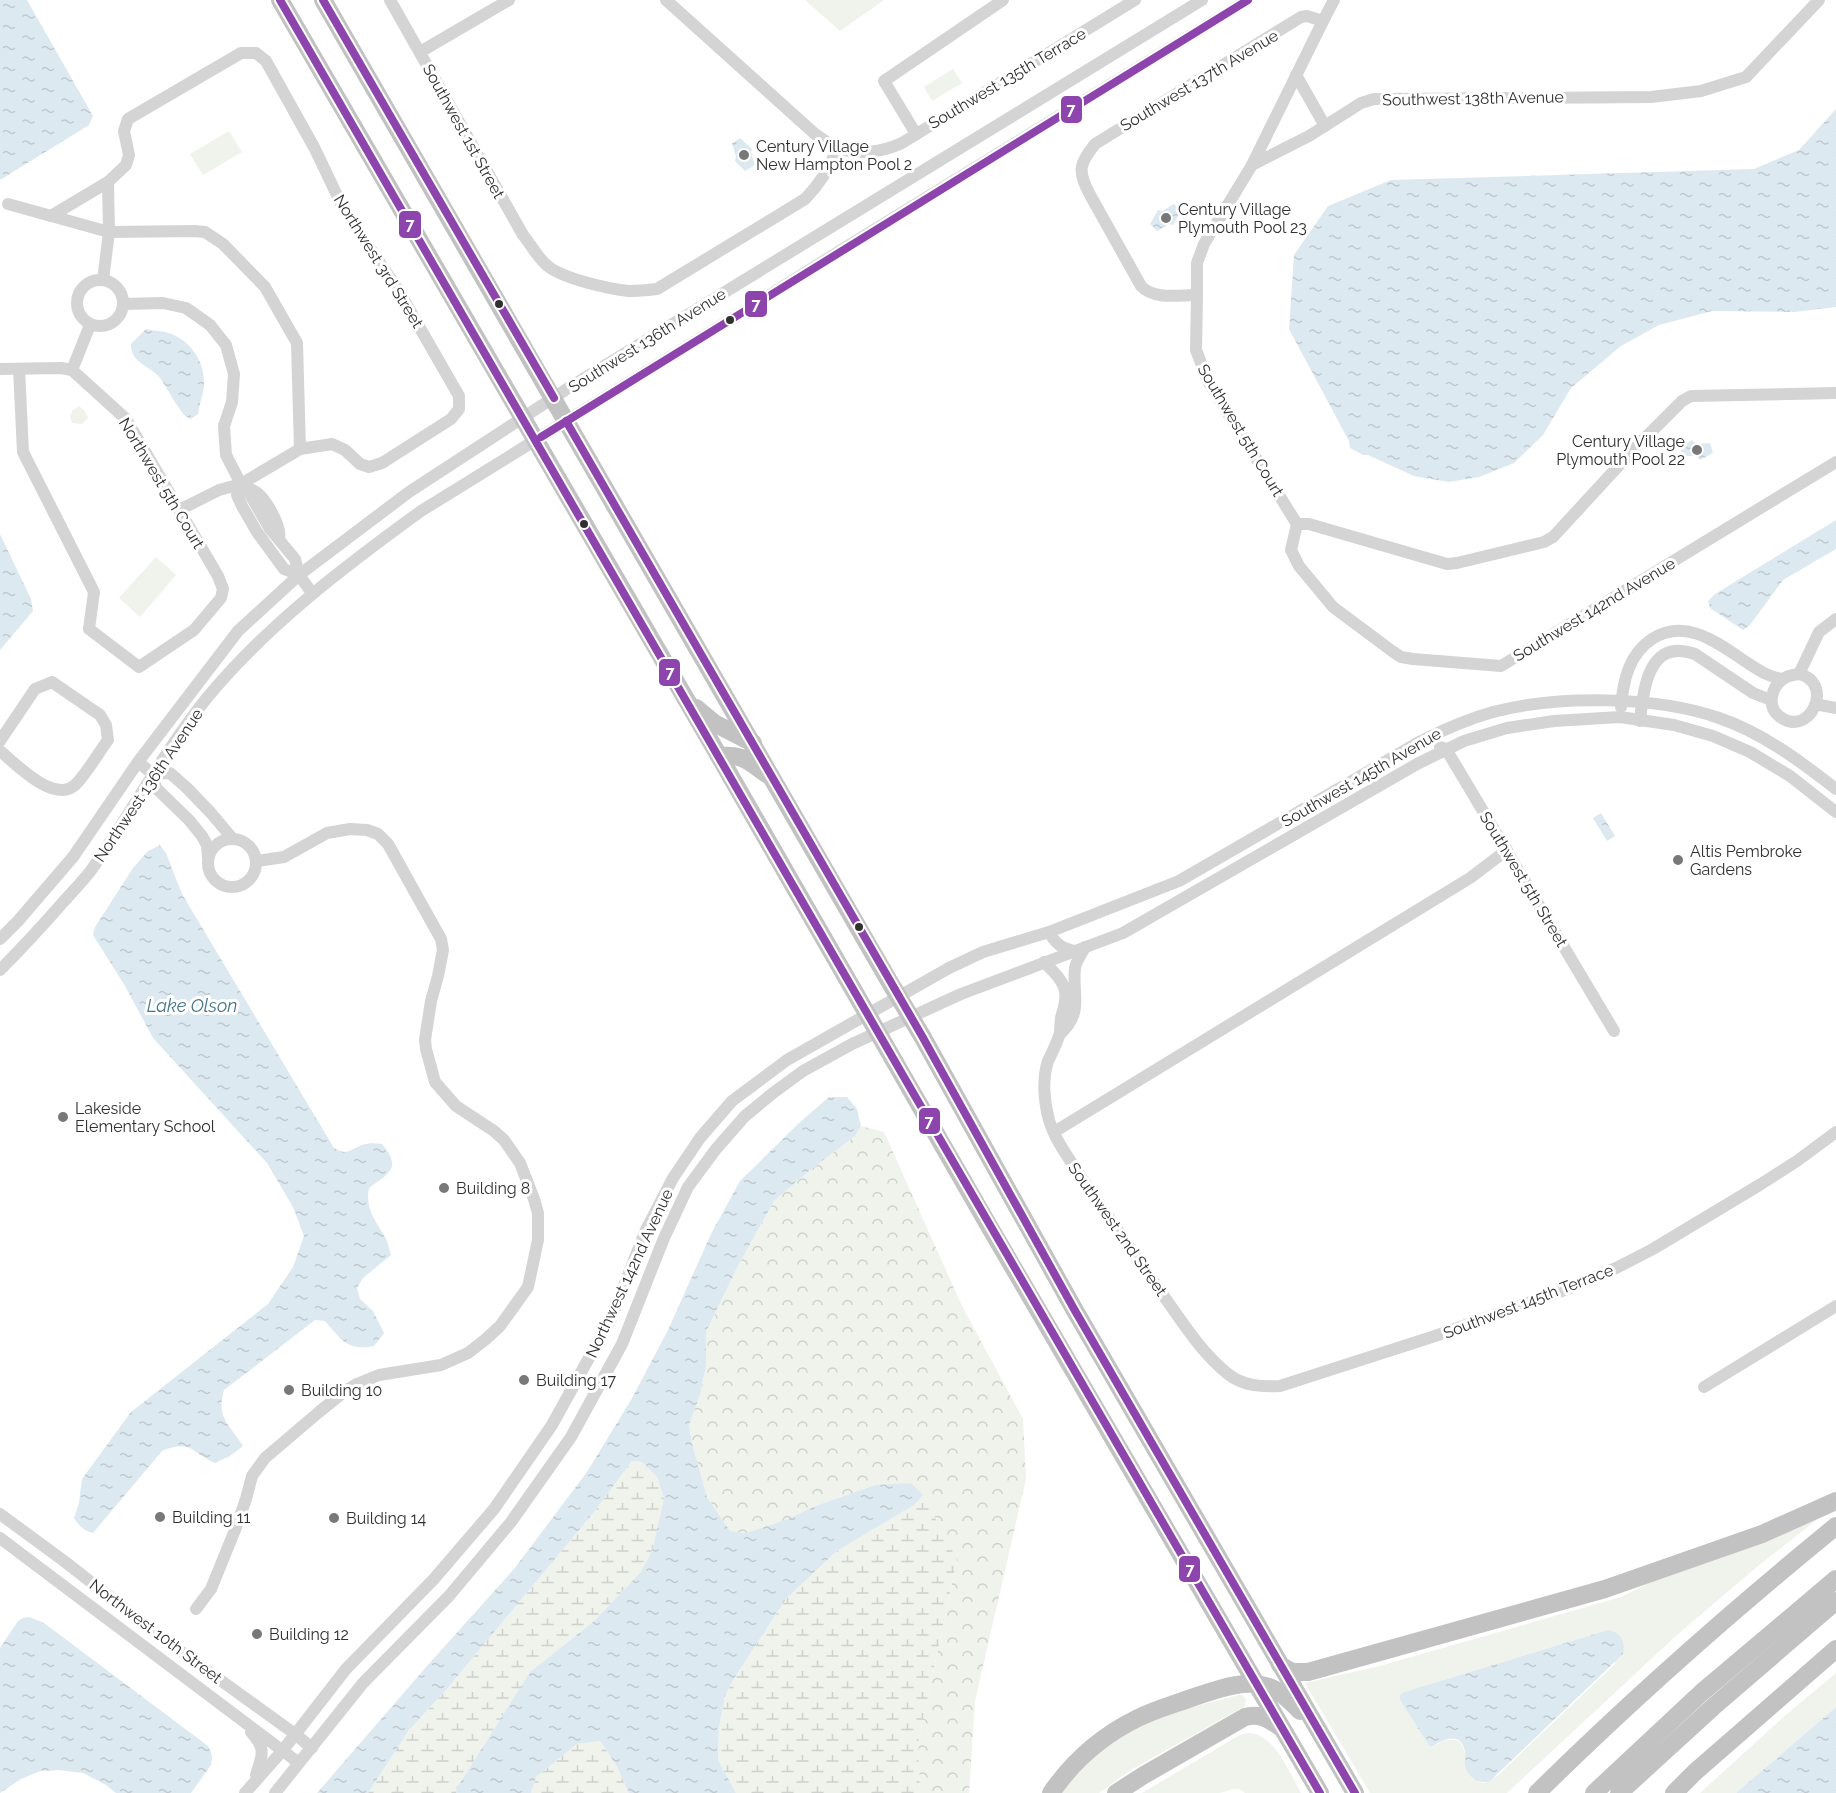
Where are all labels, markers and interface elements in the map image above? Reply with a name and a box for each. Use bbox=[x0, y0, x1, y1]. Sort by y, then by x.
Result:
street label: Southwest 135th Terrace bbox=[925, 24, 1089, 133]
street label: Southwest 137th Avenue bbox=[1117, 26, 1282, 135]
street label: Southwest 1st Street bbox=[419, 61, 509, 202]
street label: Southwest 138th Avenue bbox=[1382, 87, 1564, 110]
line badge: 7 bbox=[1060, 95, 1083, 124]
text: 7 bbox=[1067, 100, 1076, 119]
place label: Century Village New Hampton Pool 2 bbox=[756, 137, 912, 174]
marker: Century Village New Hampton Pool 2 bbox=[737, 148, 751, 162]
street label: Northwest 3rd Street bbox=[330, 191, 428, 332]
place label: Century Village Plymouth Pool 23 bbox=[1178, 200, 1307, 237]
line badge: 7 bbox=[398, 210, 422, 239]
marker: Century Village Plymouth Pool 23 bbox=[1159, 211, 1173, 225]
text: 7 bbox=[406, 215, 415, 234]
street label: Southwest 136th Avenue bbox=[565, 284, 729, 397]
line badge: 7 bbox=[744, 290, 768, 318]
text: 7 bbox=[752, 295, 761, 314]
unlabelled marker bbox=[493, 298, 505, 310]
unlabelled marker bbox=[724, 314, 736, 326]
street label: Southwest 5th Court bbox=[1194, 361, 1288, 500]
street label: Northwest 5th Court bbox=[115, 414, 209, 553]
place label: Century Village Plymouth Pool 22 bbox=[1556, 432, 1685, 469]
marker: Century Village Plymouth Pool 22 bbox=[1690, 443, 1704, 457]
unlabelled marker bbox=[578, 518, 590, 530]
street label: Southwest 142nd Avenue bbox=[1510, 554, 1679, 665]
line badge: 7 bbox=[658, 658, 681, 687]
text: 7 bbox=[666, 663, 675, 682]
street label: Northwest 136th Avenue bbox=[90, 705, 207, 865]
street label: Southwest 145th Avenue bbox=[1278, 724, 1444, 831]
street label: Southwest 5th Street bbox=[1476, 808, 1572, 951]
place label: Altis Pembroke Gardens bbox=[1690, 842, 1802, 879]
marker: Altis Pembroke Gardens bbox=[1671, 853, 1685, 867]
unlabelled marker bbox=[853, 921, 865, 933]
water label: Lake Olson bbox=[147, 995, 237, 1016]
place label: Lakeside Elementary School bbox=[75, 1099, 216, 1136]
line badge: 7 bbox=[918, 1107, 941, 1135]
marker: Lakeside Elementary School bbox=[56, 1110, 70, 1124]
text: 7 bbox=[925, 1112, 934, 1131]
street label: Southwest 2nd Street bbox=[1064, 1159, 1171, 1300]
place label: Building 8 bbox=[456, 1179, 530, 1198]
marker: Building 8 bbox=[437, 1181, 451, 1195]
street label: Northwest 142nd Avenue bbox=[582, 1186, 677, 1361]
street label: Southwest 145th Terrace bbox=[1441, 1260, 1616, 1343]
place label: Building 17 bbox=[536, 1371, 616, 1390]
marker: Building 17 bbox=[517, 1373, 531, 1387]
place label: Building 10 bbox=[301, 1381, 382, 1400]
marker: Building 10 bbox=[282, 1383, 296, 1397]
place label: Building 11 bbox=[172, 1508, 251, 1527]
place label: Building 14 bbox=[346, 1509, 427, 1528]
marker: Building 11 bbox=[153, 1510, 167, 1524]
marker: Building 14 bbox=[327, 1511, 341, 1525]
line badge: 7 bbox=[1178, 1555, 1201, 1583]
text: 7 bbox=[1186, 1560, 1195, 1579]
street label: Northwest 10th Street bbox=[86, 1575, 226, 1688]
place label: Building 12 bbox=[269, 1625, 349, 1644]
marker: Building 12 bbox=[250, 1627, 264, 1641]

